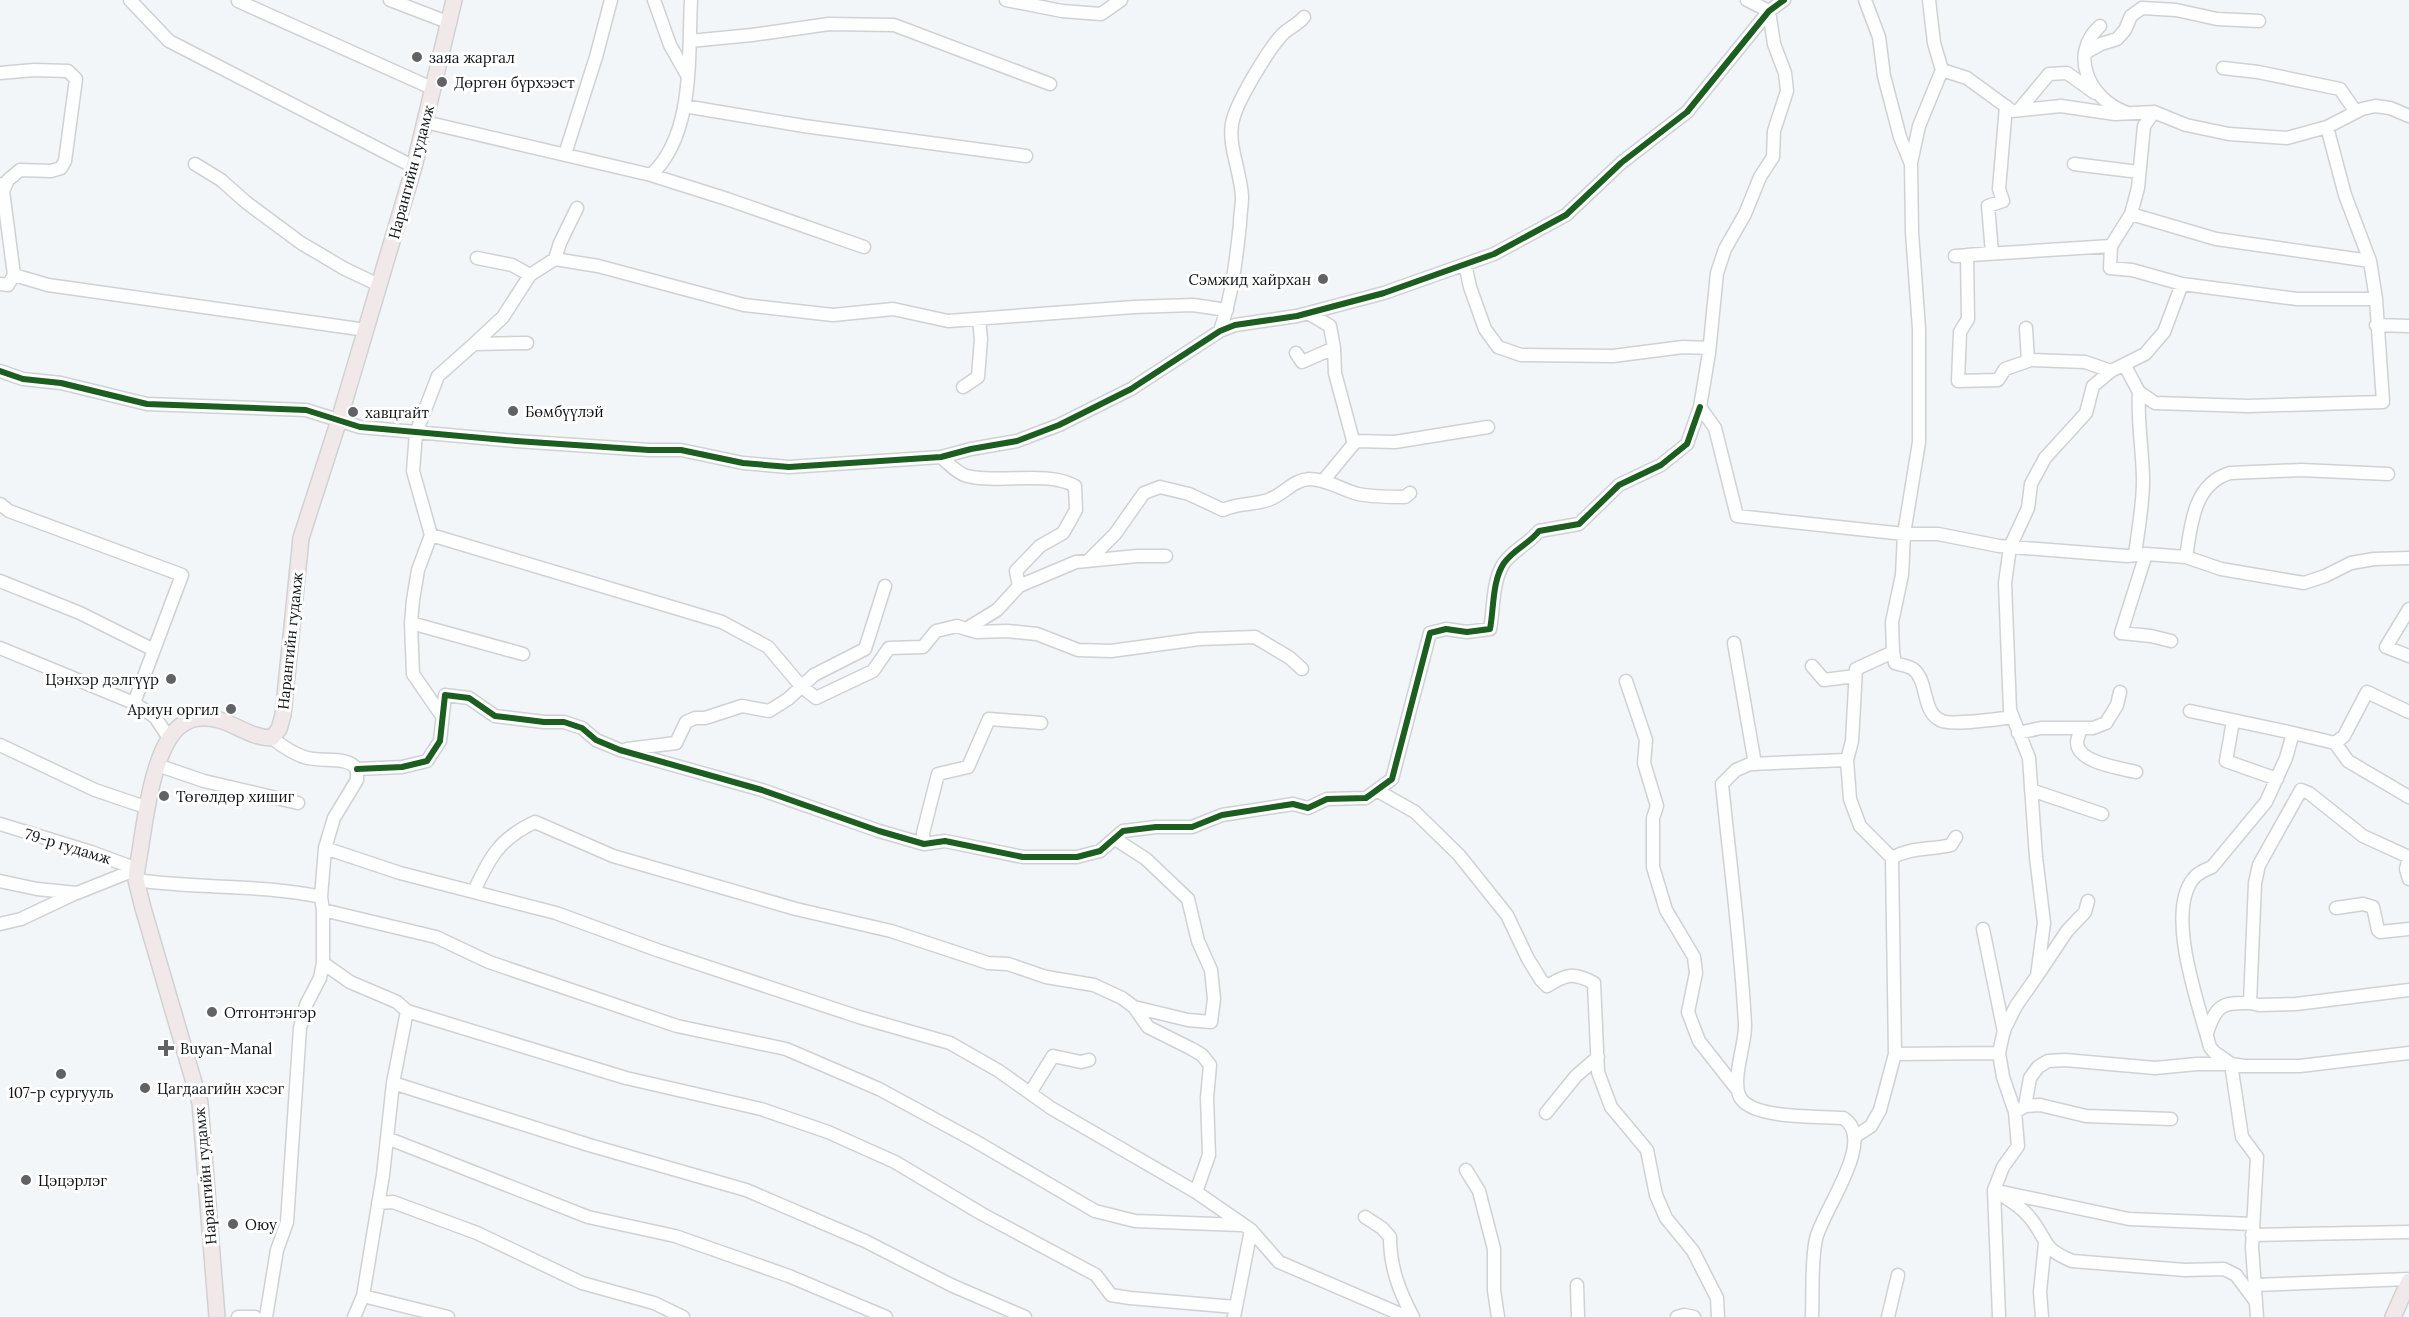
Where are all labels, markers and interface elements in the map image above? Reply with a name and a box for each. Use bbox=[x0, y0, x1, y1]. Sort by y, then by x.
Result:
place label: заяа жаргал bbox=[429, 48, 515, 67]
marker: заяа жаргал bbox=[410, 50, 424, 64]
place label: Дөргөн бүрхээст bbox=[454, 73, 575, 92]
marker: Дөргөн бүрхээст bbox=[435, 75, 449, 89]
street label: Нарангийн гудамж bbox=[384, 103, 438, 241]
place label: Сэмжид хайрхан bbox=[1189, 270, 1311, 289]
marker: Сэмжид хайрхан bbox=[1316, 272, 1330, 286]
place label: Бөмбүүлэй bbox=[525, 402, 604, 421]
place label: хавцгайт bbox=[365, 403, 429, 422]
marker: Бөмбүүлэй bbox=[506, 404, 520, 418]
marker: хавцгайт bbox=[346, 405, 360, 419]
street label: Нарангийн гудамж bbox=[273, 571, 307, 711]
place label: Цэнхэр дэлгүүр bbox=[45, 670, 159, 689]
marker: Цэнхэр дэлгүүр bbox=[164, 672, 178, 686]
place label: Ариун оргил bbox=[127, 700, 219, 719]
marker: Ариун оргил bbox=[224, 702, 238, 716]
place label: Төгөлдөр хишиг bbox=[176, 787, 295, 806]
marker: Төгөлдөр хишиг bbox=[157, 789, 171, 803]
street label: 79-р гудамж bbox=[22, 824, 114, 868]
place label: Отгонтэнгэр bbox=[224, 1003, 316, 1022]
marker: Отгонтэнгэр bbox=[205, 1005, 219, 1019]
marker: Buyan-Manal bbox=[157, 1039, 175, 1057]
place label: Buyan-Manal bbox=[180, 1039, 272, 1058]
marker: 107-р сургууль bbox=[54, 1067, 68, 1081]
place label: Цагдаагийн хэсэг bbox=[157, 1079, 284, 1098]
marker: Цагдаагийн хэсэг bbox=[138, 1081, 152, 1095]
place label: 107-р сургууль bbox=[8, 1083, 114, 1102]
street label: Нарангийн гудамж bbox=[189, 1106, 220, 1245]
place label: Цэцэрлэг bbox=[38, 1171, 107, 1190]
marker: Цэцэрлэг bbox=[19, 1173, 33, 1187]
place label: Оюу bbox=[245, 1215, 277, 1234]
marker: Оюу bbox=[226, 1217, 240, 1231]

